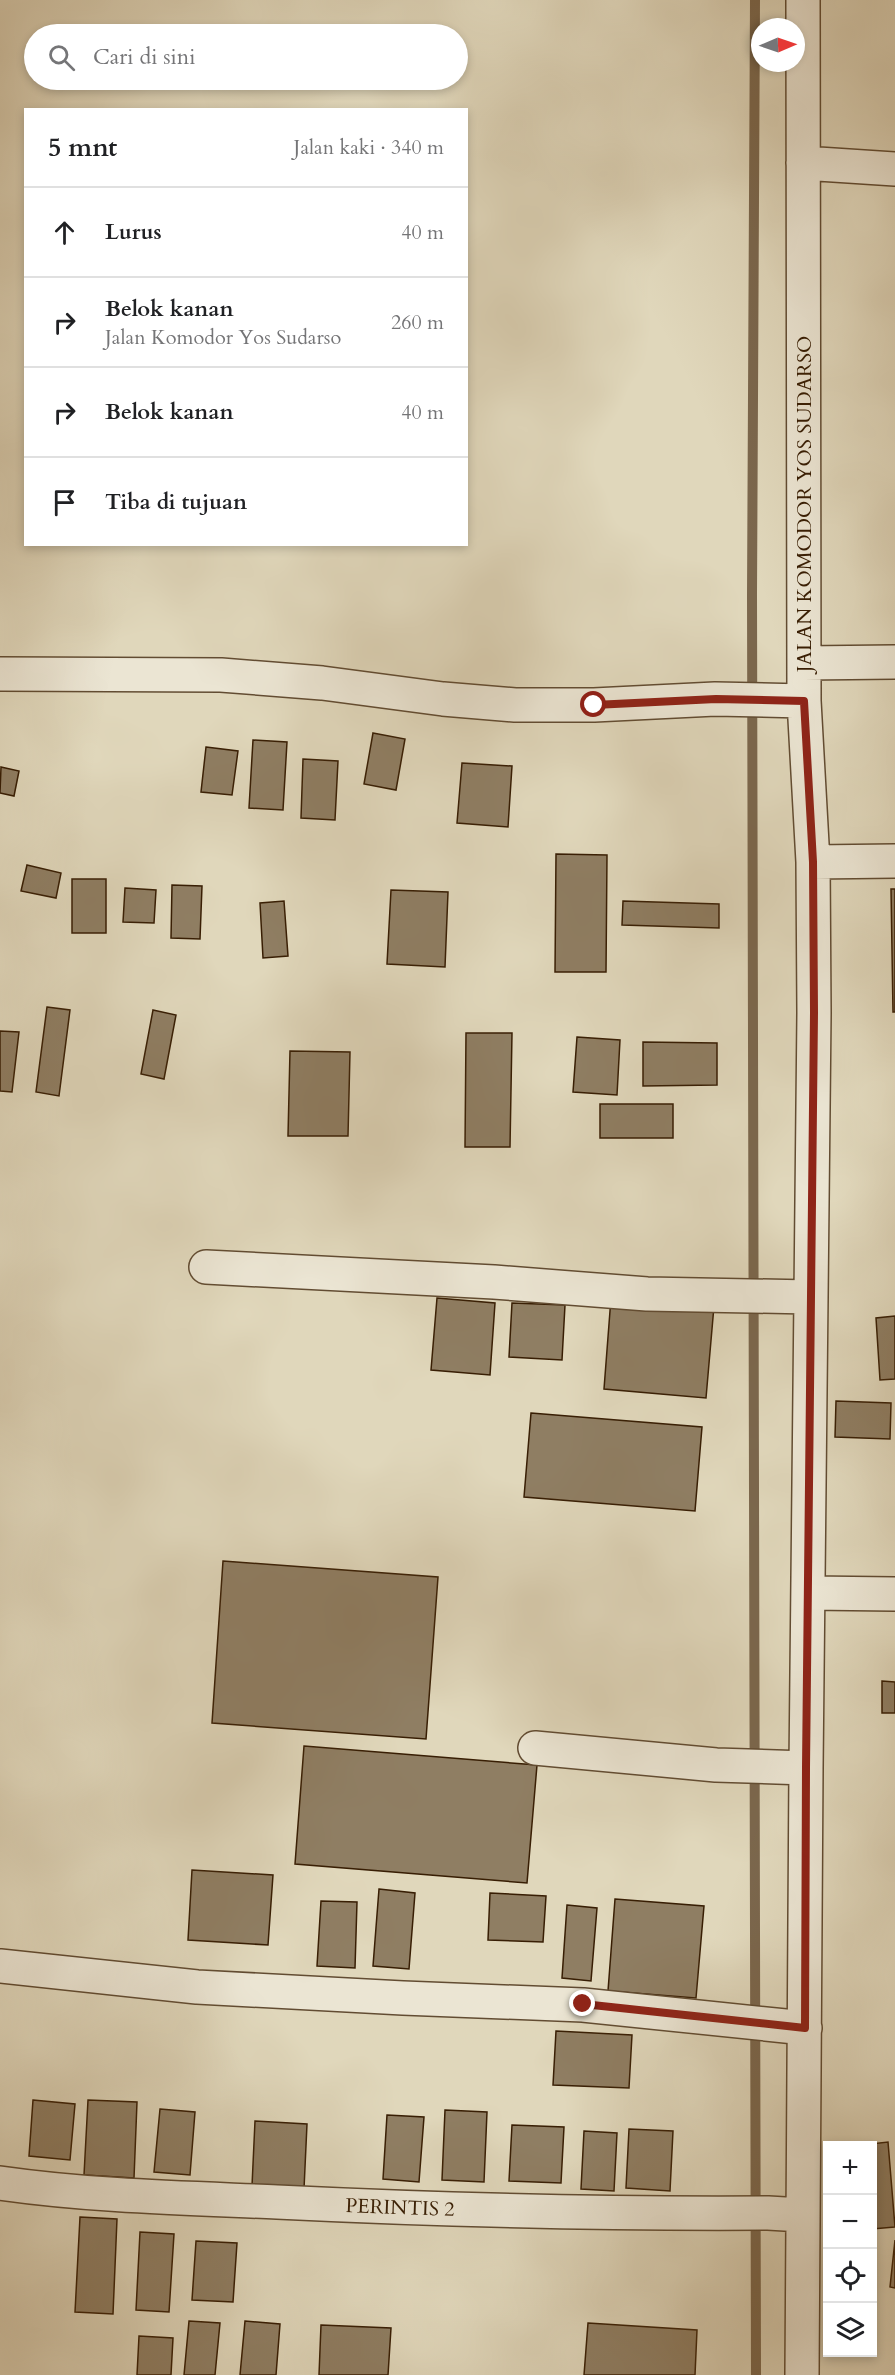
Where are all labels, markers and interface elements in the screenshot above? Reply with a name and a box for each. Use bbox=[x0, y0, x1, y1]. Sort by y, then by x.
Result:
north arrow bbox=[751, 18, 805, 72]
search box bbox=[24, 24, 468, 90]
icon: search bbox=[45, 41, 78, 74]
text: Cari di sini bbox=[93, 42, 196, 72]
text: 5 mnt bbox=[48, 130, 117, 165]
text: Jalan kaki · 340 m bbox=[294, 134, 444, 161]
icon: ahead bbox=[48, 216, 81, 249]
text: Lurus bbox=[105, 217, 162, 247]
text: 40 m bbox=[401, 219, 444, 246]
text: Belok kanan bbox=[105, 294, 234, 324]
icon: right bbox=[48, 306, 81, 339]
text: 260 m bbox=[391, 309, 444, 336]
text: Jalan Komodor Yos Sudarso bbox=[105, 324, 341, 351]
street label: JALAN KOMODOR YOS SUDARSO bbox=[791, 336, 818, 675]
icon: right bbox=[48, 396, 81, 429]
text: Belok kanan bbox=[105, 397, 234, 427]
text: 40 m bbox=[401, 399, 444, 426]
icon: arrive bbox=[48, 486, 81, 519]
text: Tiba di tujuan bbox=[105, 487, 247, 517]
route start bbox=[580, 691, 606, 717]
route end bbox=[569, 1990, 595, 2016]
map controls bbox=[823, 2141, 877, 2357]
button: + bbox=[823, 2141, 877, 2195]
street label: PERINTIS 2 bbox=[345, 2192, 455, 2223]
button: − bbox=[823, 2195, 877, 2249]
button: locate bbox=[823, 2249, 877, 2303]
button: layers bbox=[823, 2303, 877, 2357]

